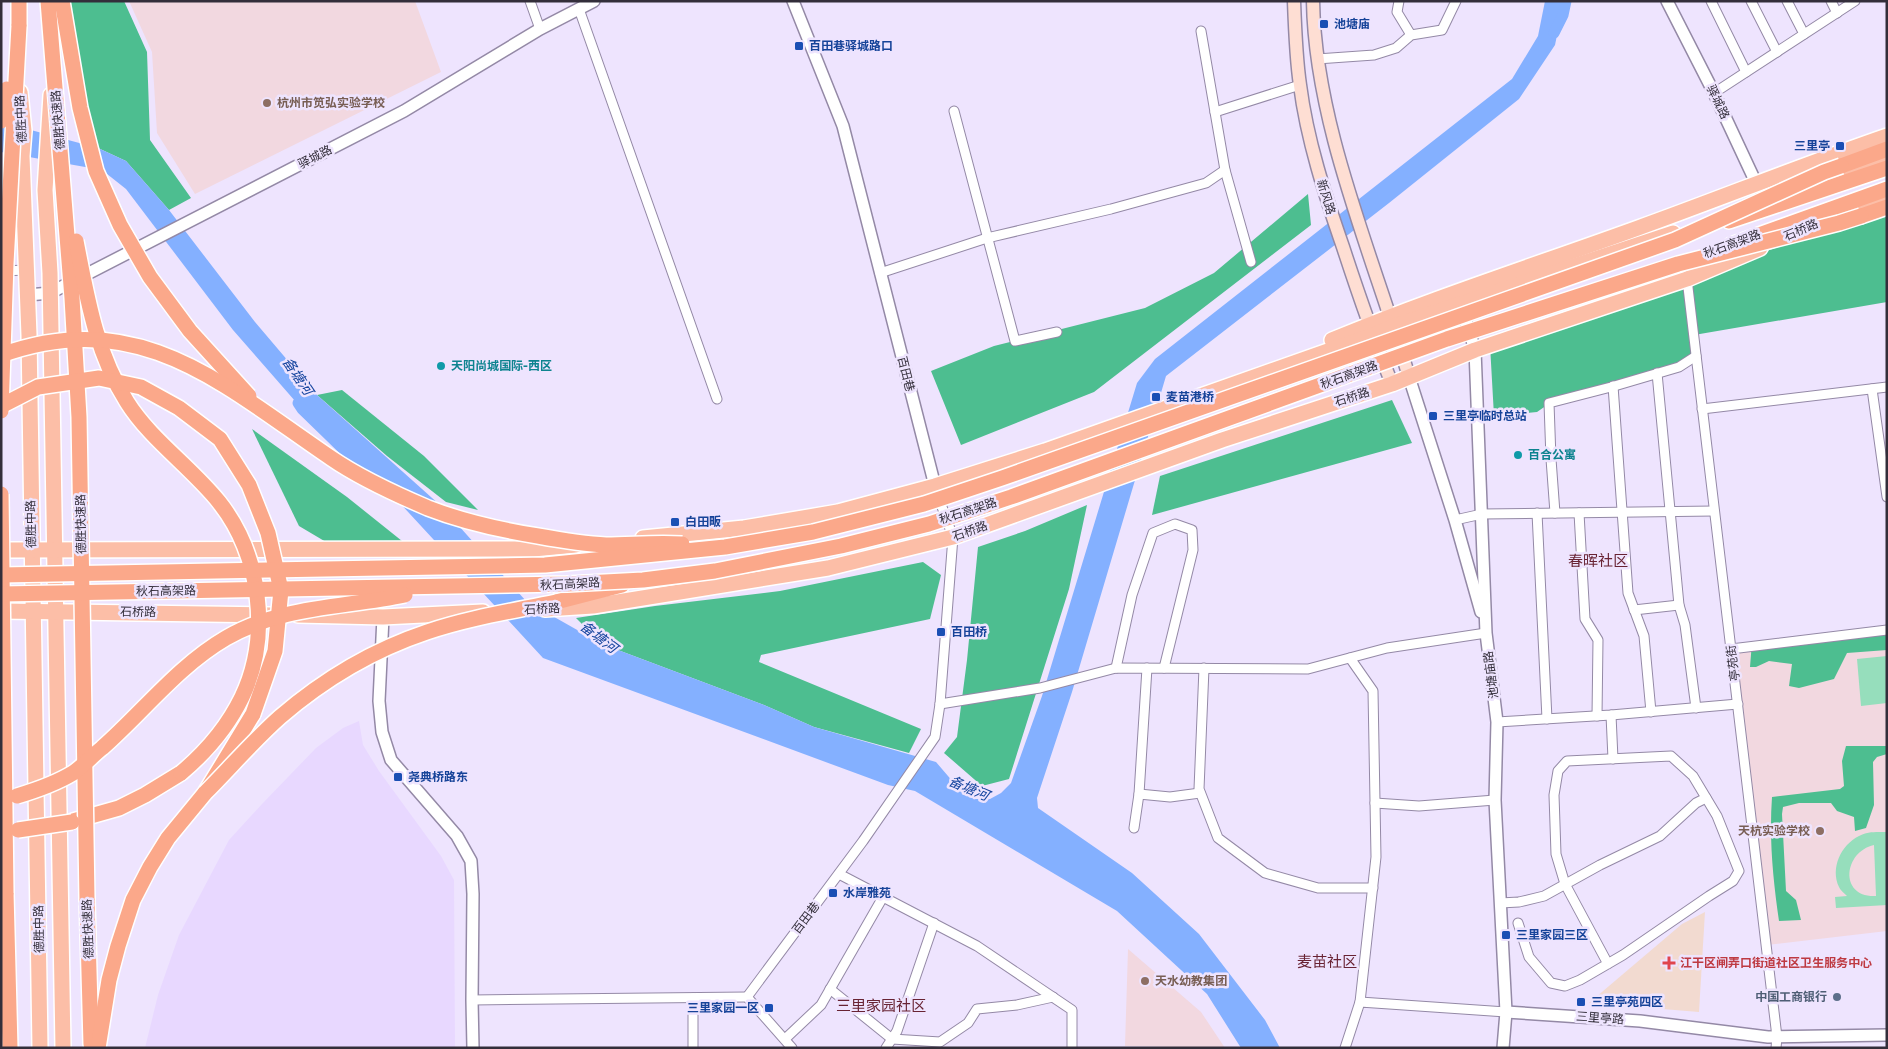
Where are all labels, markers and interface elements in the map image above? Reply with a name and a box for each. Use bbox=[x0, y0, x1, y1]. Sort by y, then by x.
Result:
place label: 池塘庙 bbox=[1334, 17, 1370, 31]
marker: 池塘庙 bbox=[1318, 18, 1330, 30]
place label: 百田巷驿城路口 bbox=[809, 39, 893, 53]
marker: 百田巷驿城路口 bbox=[793, 40, 805, 52]
street label: 驿城路 bbox=[1704, 83, 1732, 121]
street label: 德胜快速路 bbox=[48, 89, 68, 151]
street label: 德胜中路 bbox=[13, 95, 29, 143]
place label: 杭州市笕弘实验学校 bbox=[277, 96, 385, 110]
marker: 杭州市笕弘实验学校 bbox=[261, 97, 273, 109]
place label: 三里亭 bbox=[1794, 139, 1830, 153]
marker: 三里亭 bbox=[1834, 140, 1846, 152]
street label: 驿城路 bbox=[296, 143, 334, 171]
street label: 新风路 bbox=[1314, 178, 1338, 216]
street label: 石桥路 bbox=[1782, 217, 1820, 243]
street label: 秋石高架路 bbox=[1701, 227, 1763, 261]
water label: 备塘河 bbox=[279, 354, 318, 401]
street label: 百田巷 bbox=[895, 355, 917, 393]
street label: 秋石高架路 bbox=[1318, 358, 1380, 392]
place label: 天阳尚城国际-西区 bbox=[451, 359, 552, 373]
marker: 天阳尚城国际-西区 bbox=[435, 360, 447, 372]
street label: 石桥路 bbox=[1333, 385, 1371, 409]
place label: 麦苗港桥 bbox=[1166, 390, 1214, 404]
marker: 麦苗港桥 bbox=[1150, 391, 1162, 403]
place label: 三里亭临时总站 bbox=[1443, 409, 1527, 423]
marker: 三里亭临时总站 bbox=[1427, 410, 1439, 422]
place label: 百合公寓 bbox=[1528, 448, 1576, 462]
marker: 百合公寓 bbox=[1512, 449, 1524, 461]
street label: 德胜快速路 bbox=[73, 494, 89, 554]
street label: 秋石高架路 bbox=[937, 495, 999, 527]
street label: 德胜中路 bbox=[24, 500, 38, 548]
place label: 白田畈 bbox=[685, 515, 721, 529]
marker: 白田畈 bbox=[669, 516, 681, 528]
street label: 石桥路 bbox=[951, 519, 989, 543]
district label: 春晖社区 bbox=[1568, 552, 1628, 570]
street label: 秋石高架路 bbox=[540, 575, 600, 593]
street label: 秋石高架路 bbox=[136, 583, 196, 599]
street label: 石桥路 bbox=[524, 601, 560, 617]
street label: 石桥路 bbox=[120, 605, 156, 619]
water label: 备塘河 bbox=[577, 618, 623, 659]
place label: 百田桥 bbox=[951, 625, 987, 639]
marker: 百田桥 bbox=[935, 626, 947, 638]
street label: 亭苑街 bbox=[1724, 644, 1742, 682]
street label: 池塘庙路 bbox=[1481, 650, 1501, 700]
place label: 尧典桥路东 bbox=[408, 770, 468, 784]
marker: 尧典桥路东 bbox=[392, 771, 404, 783]
water label: 备塘河 bbox=[946, 772, 994, 806]
place label: 天杭实验学校 bbox=[1738, 824, 1810, 838]
marker: 天杭实验学校 bbox=[1814, 825, 1826, 837]
place label: 水岸雅苑 bbox=[843, 886, 891, 900]
marker: 水岸雅苑 bbox=[827, 887, 839, 899]
street label: 德胜快速路 bbox=[80, 899, 96, 959]
street label: 百田巷 bbox=[790, 899, 822, 937]
street label: 德胜中路 bbox=[32, 905, 46, 953]
place label: 三里家园三区 bbox=[1516, 928, 1588, 942]
marker: 三里家园三区 bbox=[1500, 929, 1512, 941]
district label: 麦苗社区 bbox=[1297, 953, 1357, 971]
marker: 江干区闸弄口街道社区卫生服务中心 bbox=[1662, 956, 1676, 970]
place label: 江干区闸弄口街道社区卫生服务中心 bbox=[1680, 956, 1872, 970]
place label: 天水幼教集团 bbox=[1155, 974, 1227, 988]
marker: 天水幼教集团 bbox=[1139, 975, 1151, 987]
place label: 中国工商银行 bbox=[1755, 990, 1827, 1004]
marker: 中国工商银行 bbox=[1831, 991, 1843, 1003]
place label: 三里亭苑四区 bbox=[1591, 995, 1663, 1009]
marker: 三里亭苑四区 bbox=[1575, 996, 1587, 1008]
district label: 三里家园社区 bbox=[836, 997, 926, 1015]
place label: 三里家园一区 bbox=[687, 1001, 759, 1015]
marker: 三里家园一区 bbox=[763, 1002, 775, 1014]
street label: 三里亭路 bbox=[1576, 1009, 1624, 1027]

